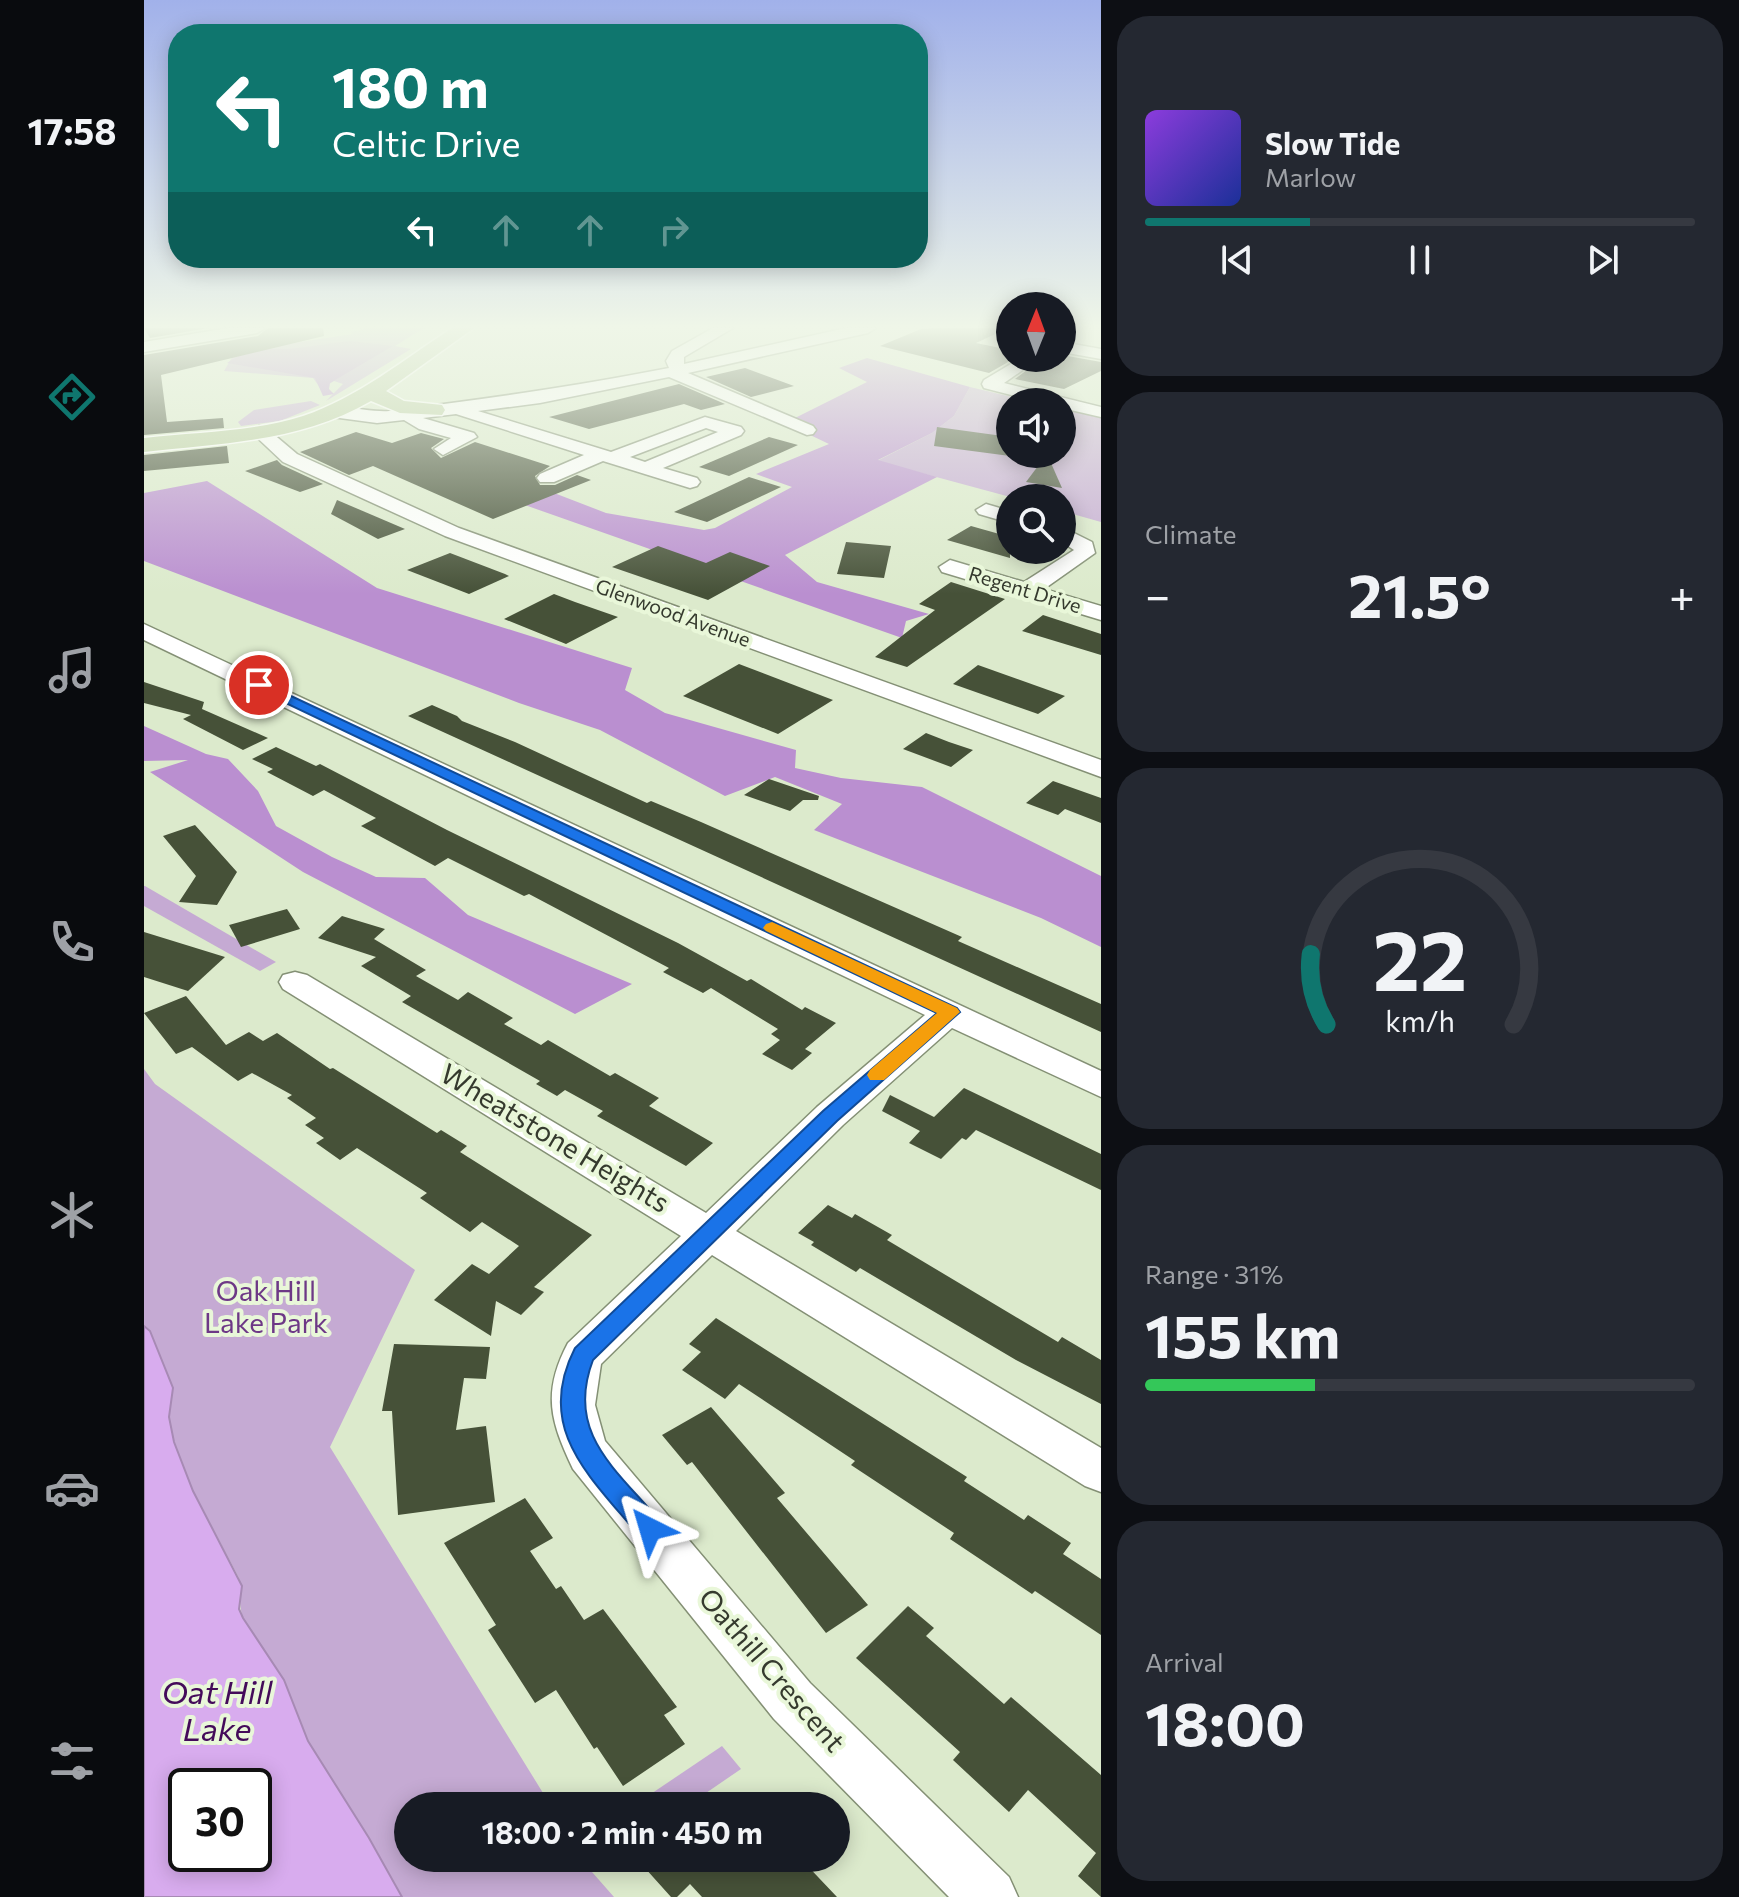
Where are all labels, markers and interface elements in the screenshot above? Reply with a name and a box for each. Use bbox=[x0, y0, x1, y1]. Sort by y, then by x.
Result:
text: 180 m bbox=[332, 51, 489, 120]
icon: left bbox=[200, 56, 304, 160]
text: 17:58 bbox=[28, 108, 116, 152]
text: Celtic Drive bbox=[332, 120, 520, 164]
text: Slow Tide bbox=[1265, 124, 1400, 161]
text: Marlow bbox=[1265, 161, 1356, 192]
icon: left bbox=[400, 208, 444, 252]
icon: ahead bbox=[484, 208, 528, 252]
icon: ahead bbox=[568, 208, 612, 252]
icon: right bbox=[652, 208, 696, 252]
icon: previous bbox=[1215, 238, 1259, 282]
icon: pause bbox=[1398, 238, 1442, 282]
icon: next bbox=[1581, 238, 1625, 282]
north arrow bbox=[996, 292, 1076, 372]
map controls bbox=[996, 292, 1076, 564]
icon: directions bbox=[44, 369, 100, 425]
button: sound bbox=[996, 388, 1076, 468]
button: search bbox=[996, 484, 1076, 564]
text: Climate bbox=[1145, 518, 1237, 549]
text: 21.5° bbox=[1348, 557, 1491, 630]
street label: Regent Drive bbox=[966, 561, 1084, 618]
text: − bbox=[1145, 567, 1170, 621]
text: + bbox=[1669, 567, 1695, 621]
street label: Glenwood Avenue bbox=[593, 573, 754, 651]
icon: music bbox=[44, 642, 100, 698]
pin bbox=[225, 651, 293, 719]
icon: arrive bbox=[237, 663, 281, 707]
text: 22 bbox=[1373, 905, 1467, 1007]
icon: phone bbox=[44, 914, 100, 970]
text: km/h bbox=[1385, 1003, 1455, 1038]
street label: Wheatstone Heights bbox=[435, 1055, 676, 1219]
icon: climate bbox=[44, 1187, 100, 1243]
text: Range · 31% bbox=[1145, 1258, 1283, 1289]
park label: Oak Hill Lake Park bbox=[204, 1273, 328, 1339]
text: 155 km bbox=[1145, 1297, 1340, 1370]
icon: car bbox=[44, 1460, 100, 1516]
position arrow bbox=[608, 1487, 692, 1571]
street label: Oathill Crescent bbox=[693, 1581, 853, 1758]
text: Arrival bbox=[1145, 1646, 1224, 1677]
water label: Oat Hill Lake bbox=[162, 1671, 273, 1748]
text: 18:00 bbox=[1145, 1685, 1305, 1758]
icon: filters bbox=[44, 1733, 100, 1789]
speed limit sign: 30 bbox=[168, 1768, 272, 1872]
text: 18:00 · 2 min · 450 m bbox=[481, 1813, 763, 1850]

